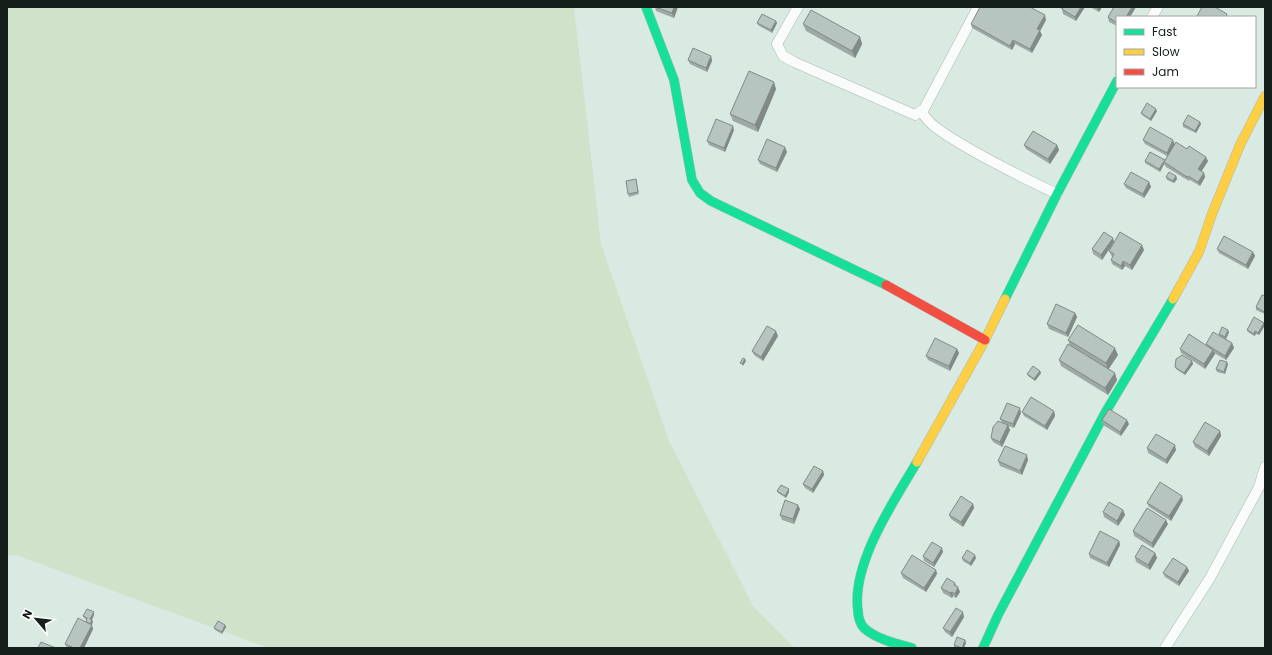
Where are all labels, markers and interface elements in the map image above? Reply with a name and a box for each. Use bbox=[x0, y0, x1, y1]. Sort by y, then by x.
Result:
legend bbox=[1116, 16, 1256, 88]
text: Fast bbox=[1152, 23, 1177, 40]
text: Slow bbox=[1152, 43, 1180, 60]
text: Jam bbox=[1152, 63, 1179, 80]
north arrow bbox=[16, 599, 56, 639]
text: N bbox=[18, 607, 36, 622]

